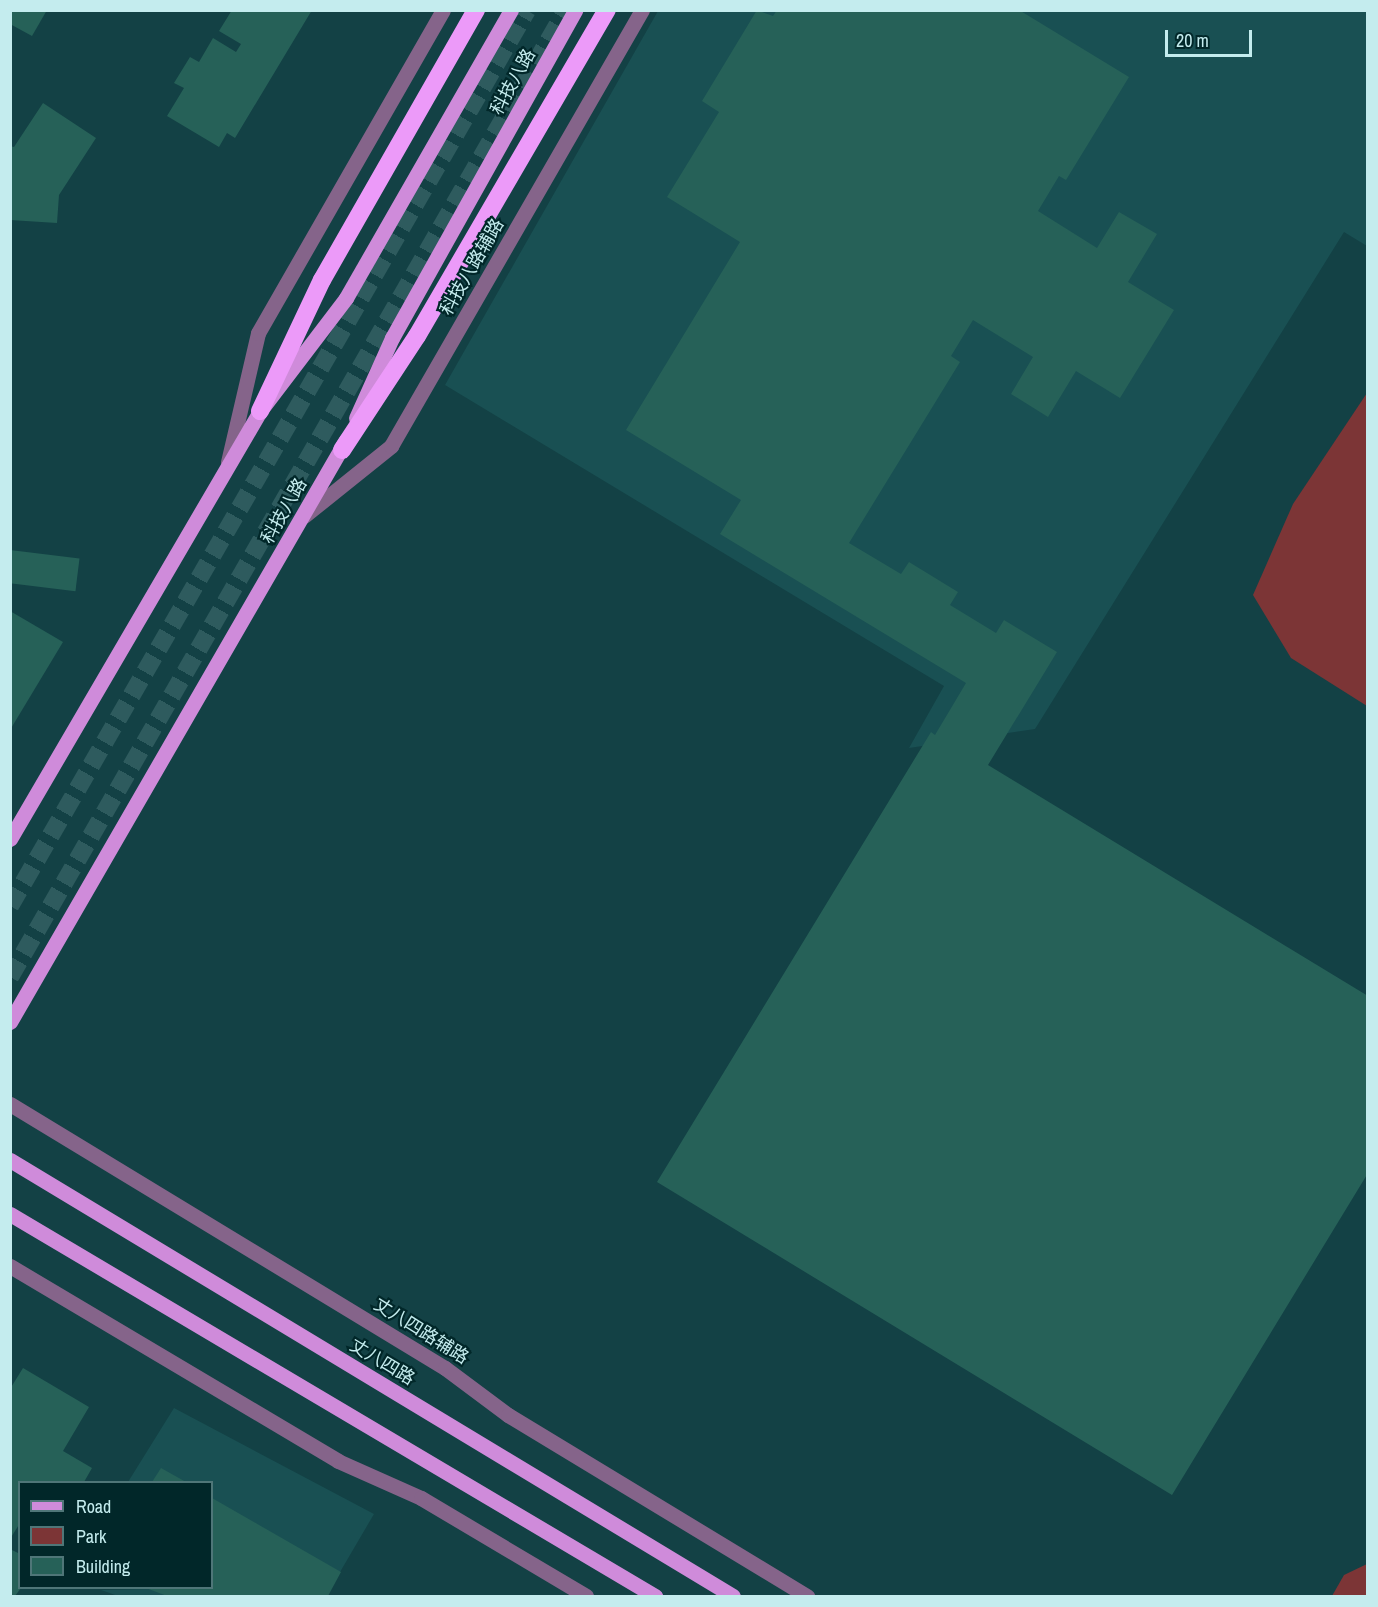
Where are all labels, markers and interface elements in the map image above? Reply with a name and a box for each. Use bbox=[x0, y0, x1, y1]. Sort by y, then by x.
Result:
scale bar bbox=[1168, 18, 1255, 56]
text: 20 m bbox=[1176, 28, 1209, 53]
street label: 科技八路 bbox=[486, 45, 540, 119]
street label: 科技八路辅路 bbox=[436, 215, 508, 319]
street label: 科技八路 bbox=[257, 474, 311, 548]
street label: 丈八四路辅路 bbox=[369, 1293, 473, 1369]
street label: 丈八四路 bbox=[346, 1334, 418, 1390]
legend bbox=[18, 1481, 213, 1589]
text: Road bbox=[76, 1494, 111, 1519]
text: Park bbox=[76, 1524, 106, 1549]
text: Building bbox=[76, 1554, 130, 1579]

